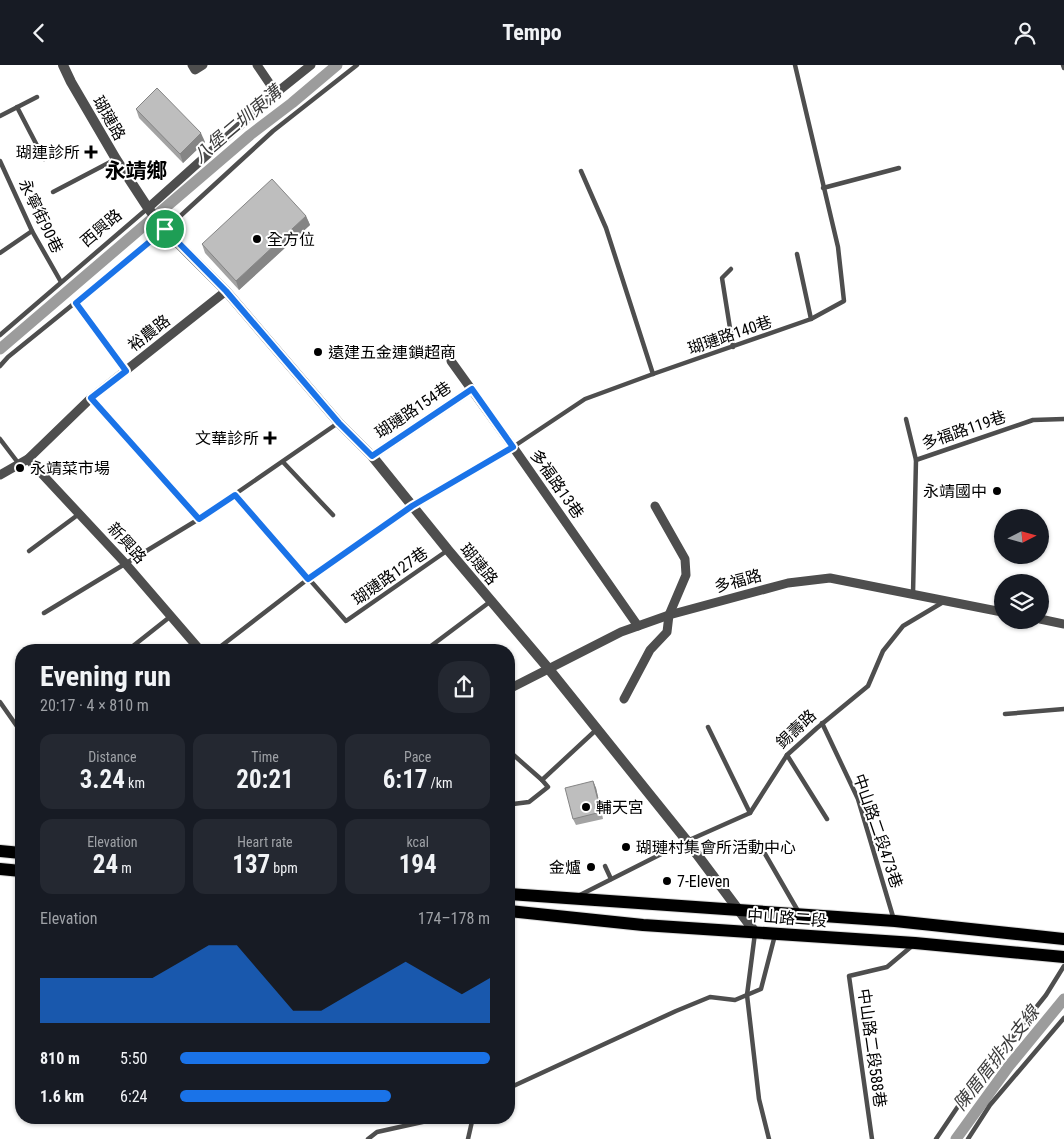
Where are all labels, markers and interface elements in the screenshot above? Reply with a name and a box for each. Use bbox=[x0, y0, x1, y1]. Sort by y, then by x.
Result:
icon: back bbox=[25, 19, 53, 47]
icon: person bbox=[1011, 19, 1039, 47]
text: Tempo bbox=[502, 20, 562, 45]
water label: 八堡二圳東溝 bbox=[189, 79, 287, 167]
street label: 瑚璉路 bbox=[89, 92, 129, 144]
place label: 瑚連診所 bbox=[16, 143, 80, 162]
marker: 瑚連診所 bbox=[84, 145, 98, 159]
district label: 永靖鄉 bbox=[105, 159, 168, 183]
street label: 永寧街90巷 bbox=[15, 176, 67, 256]
street label: 西興路 bbox=[77, 205, 125, 251]
pin bbox=[144, 208, 186, 250]
icon: arrive bbox=[151, 215, 179, 243]
place label: 全方位 bbox=[267, 230, 315, 249]
marker: 全方位 bbox=[251, 233, 263, 245]
street label: 裕農路 bbox=[124, 311, 174, 355]
street label: 瑚璉路140巷 bbox=[685, 312, 775, 358]
place label: 遠建五金連鎖超商 bbox=[328, 343, 456, 362]
marker: 遠建五金連鎖超商 bbox=[312, 346, 324, 358]
street label: 瑚璉路154巷 bbox=[371, 378, 455, 442]
street label: 多福路119巷 bbox=[919, 407, 1009, 453]
place label: 文華診所 bbox=[195, 429, 259, 448]
marker: 文華診所 bbox=[263, 431, 277, 445]
street label: 多福路13巷 bbox=[526, 446, 588, 522]
place label: 永靖菜市場 bbox=[30, 459, 110, 478]
marker: 永靖菜市場 bbox=[14, 462, 26, 474]
place label: 永靖國中 bbox=[923, 482, 987, 501]
marker: 永靖國中 bbox=[991, 485, 1003, 497]
north arrow bbox=[994, 509, 1049, 564]
map controls bbox=[994, 509, 1049, 629]
street label: 新興路 bbox=[104, 519, 150, 567]
street label: 瑚璉路 bbox=[456, 540, 502, 588]
street label: 瑚璉路127巷 bbox=[349, 543, 431, 609]
street label: 多福路 bbox=[712, 566, 764, 596]
button: layers bbox=[994, 574, 1049, 629]
text: Evening run bbox=[40, 660, 171, 693]
button: share bbox=[438, 661, 490, 713]
text: 20:17 · 4 × 810 m bbox=[40, 696, 149, 715]
street label: 錫壽路 bbox=[772, 706, 820, 752]
text: Distance bbox=[88, 749, 136, 765]
text: Time bbox=[251, 749, 279, 765]
text: Pace bbox=[404, 749, 431, 765]
text: 3.24 bbox=[80, 765, 125, 794]
text: 20:21 bbox=[236, 765, 294, 794]
text: 6:17 bbox=[383, 765, 427, 794]
street label: 中山路二段473巷 bbox=[850, 771, 906, 891]
text: km bbox=[125, 775, 145, 791]
text: /km bbox=[427, 775, 453, 791]
place label: 輔天宮 bbox=[596, 798, 644, 817]
marker: 輔天宮 bbox=[580, 801, 592, 813]
text: Elevation bbox=[87, 834, 138, 850]
text: Heart rate bbox=[237, 834, 293, 850]
text: kcal bbox=[406, 834, 429, 850]
place label: 瑚璉村集會所活動中心 bbox=[636, 838, 796, 857]
marker: 瑚璉村集會所活動中心 bbox=[620, 841, 632, 853]
text: 24 bbox=[93, 850, 118, 879]
text: 137 bbox=[232, 850, 270, 879]
text: 194 bbox=[399, 850, 437, 879]
place label: 金爐 bbox=[549, 858, 581, 877]
text: m bbox=[118, 860, 132, 876]
text: bpm bbox=[270, 860, 298, 876]
marker: 金爐 bbox=[585, 861, 597, 873]
place label: 7-Eleven bbox=[677, 872, 730, 891]
marker: 7-Eleven bbox=[661, 875, 673, 887]
street label: 中山路二段 bbox=[746, 906, 828, 930]
text: Elevation bbox=[40, 909, 98, 928]
text: 174–178 m bbox=[418, 909, 490, 928]
street label: 中山路二段588巷 bbox=[854, 987, 890, 1109]
water label: 陳厝厝排水支線 bbox=[949, 1000, 1044, 1114]
text: 810 m bbox=[40, 1049, 80, 1068]
text: 5:50 bbox=[120, 1049, 147, 1068]
text: 1.6 km bbox=[40, 1087, 84, 1106]
text: 6:24 bbox=[120, 1087, 147, 1106]

